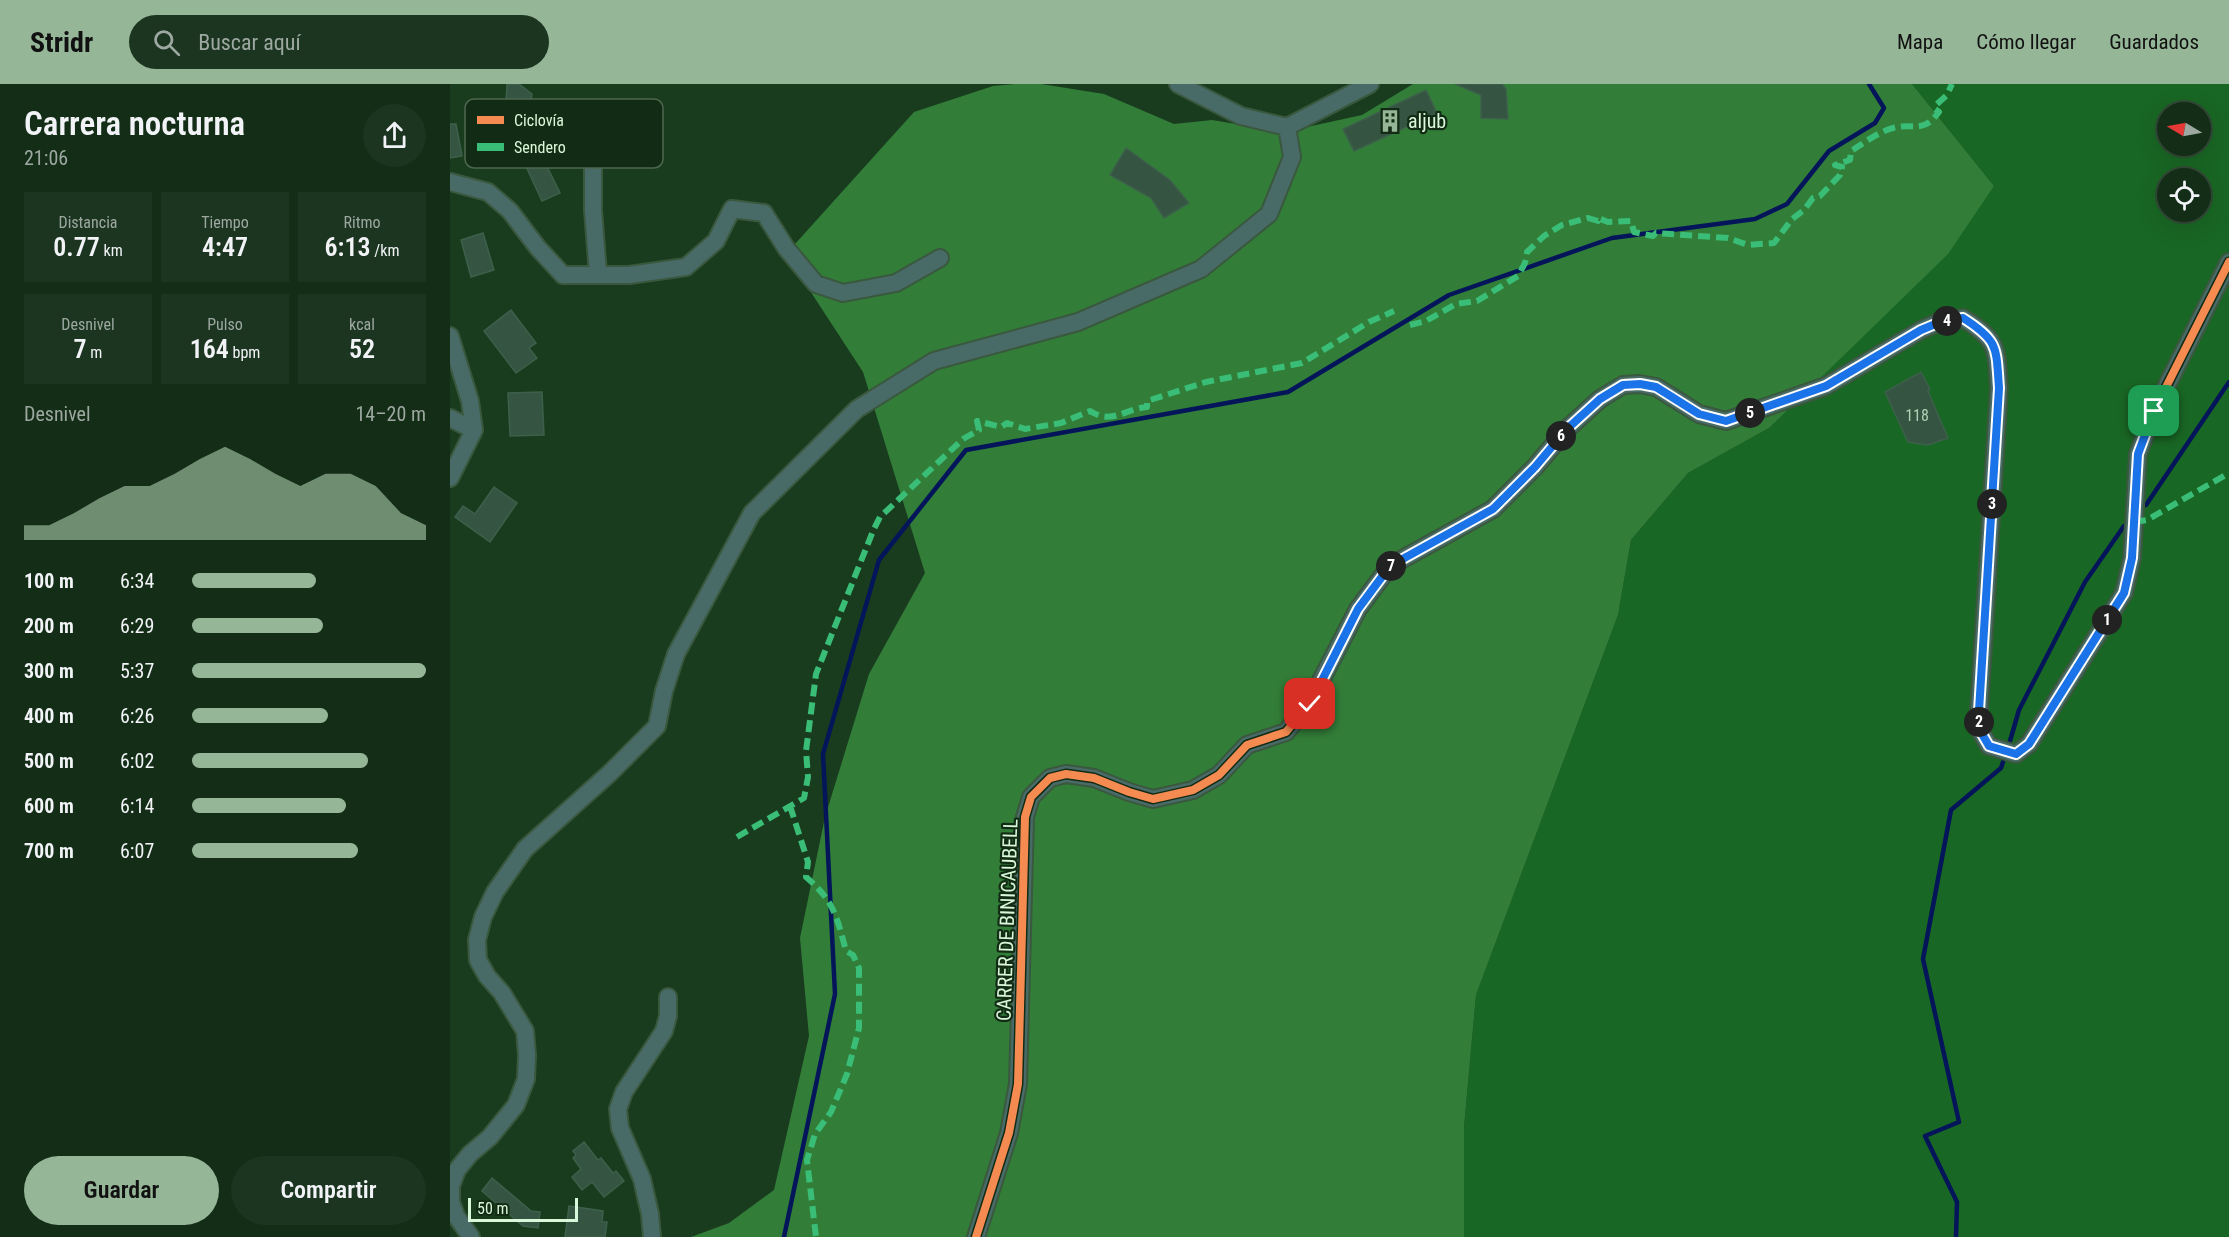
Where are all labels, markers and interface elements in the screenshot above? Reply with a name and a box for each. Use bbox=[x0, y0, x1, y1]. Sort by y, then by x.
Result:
search box bbox=[129, 15, 549, 69]
text: Stridr bbox=[30, 26, 93, 59]
icon: search bbox=[150, 26, 183, 59]
text: Buscar aquí bbox=[198, 30, 301, 55]
text: Mapa bbox=[1897, 30, 1943, 54]
text: Cómo llegar bbox=[1976, 30, 2076, 54]
text: Guardados bbox=[2109, 30, 2199, 54]
legend bbox=[465, 99, 663, 168]
north arrow bbox=[2157, 102, 2211, 156]
map controls bbox=[2157, 102, 2211, 222]
text: Carrera nocturna bbox=[24, 104, 245, 143]
button: share bbox=[363, 104, 426, 167]
building icon: aljub bbox=[1377, 108, 1403, 134]
place label: aljub bbox=[1408, 109, 1446, 133]
text: Ciclovía bbox=[514, 111, 564, 130]
text: Sendero bbox=[514, 138, 566, 157]
text: 21:06 bbox=[24, 146, 68, 170]
button: locate bbox=[2157, 168, 2211, 222]
text: Distancia bbox=[59, 213, 117, 232]
text: Tiempo bbox=[201, 213, 249, 232]
text: Ritmo bbox=[344, 213, 380, 232]
text: 0.77 bbox=[53, 232, 100, 262]
text: 4:47 bbox=[202, 232, 248, 262]
text: 6:13 bbox=[325, 232, 371, 262]
text: km bbox=[100, 241, 123, 260]
text: /km bbox=[371, 241, 399, 260]
pin: 4 bbox=[1932, 306, 1962, 336]
text: 4 bbox=[1943, 311, 1951, 330]
text: Desnivel bbox=[61, 315, 115, 334]
text: Pulso bbox=[207, 315, 243, 334]
text: kcal bbox=[349, 315, 375, 334]
text: 7 bbox=[74, 334, 87, 364]
text: 164 bbox=[190, 334, 229, 364]
text: 52 bbox=[349, 334, 375, 364]
text: m bbox=[87, 343, 102, 362]
text: bpm bbox=[229, 343, 260, 362]
pin bbox=[2128, 385, 2179, 436]
icon: arrive bbox=[2137, 394, 2170, 427]
pin: 5 bbox=[1735, 398, 1765, 428]
text: Desnivel bbox=[24, 402, 91, 426]
text: 14–20 m bbox=[355, 402, 426, 426]
text: 5 bbox=[1746, 403, 1754, 422]
house number: 118 bbox=[1905, 406, 1929, 425]
pin: 6 bbox=[1546, 421, 1576, 451]
text: 6 bbox=[1557, 426, 1565, 445]
pin: 3 bbox=[1977, 489, 2007, 519]
text: 3 bbox=[1988, 494, 1996, 513]
pin: 7 bbox=[1376, 551, 1406, 581]
text: 7 bbox=[1387, 556, 1395, 575]
text: 100 m bbox=[24, 569, 74, 593]
text: 6:34 bbox=[120, 569, 154, 593]
pin: 1 bbox=[2092, 605, 2122, 635]
text: 1 bbox=[2103, 610, 2111, 629]
text: 200 m bbox=[24, 614, 74, 638]
text: 6:29 bbox=[120, 614, 154, 638]
text: 300 m bbox=[24, 659, 74, 683]
text: 5:37 bbox=[120, 659, 154, 683]
pin bbox=[1284, 678, 1335, 729]
icon: check bbox=[1293, 687, 1326, 720]
text: 400 m bbox=[24, 704, 74, 728]
text: 6:26 bbox=[120, 704, 154, 728]
pin: 2 bbox=[1964, 707, 1994, 737]
text: 2 bbox=[1975, 712, 1983, 731]
text: 500 m bbox=[24, 749, 74, 773]
text: 6:02 bbox=[120, 749, 154, 773]
text: 600 m bbox=[24, 794, 74, 818]
text: 6:14 bbox=[120, 794, 154, 818]
street label: CARRER DE BINICAUBELL bbox=[991, 818, 1023, 1022]
text: 700 m bbox=[24, 839, 74, 863]
text: 6:07 bbox=[120, 839, 154, 863]
button: Guardar bbox=[24, 1156, 219, 1225]
button: Compartir bbox=[231, 1156, 426, 1225]
scale bar bbox=[468, 1195, 578, 1222]
text: 50 m bbox=[477, 1199, 509, 1218]

